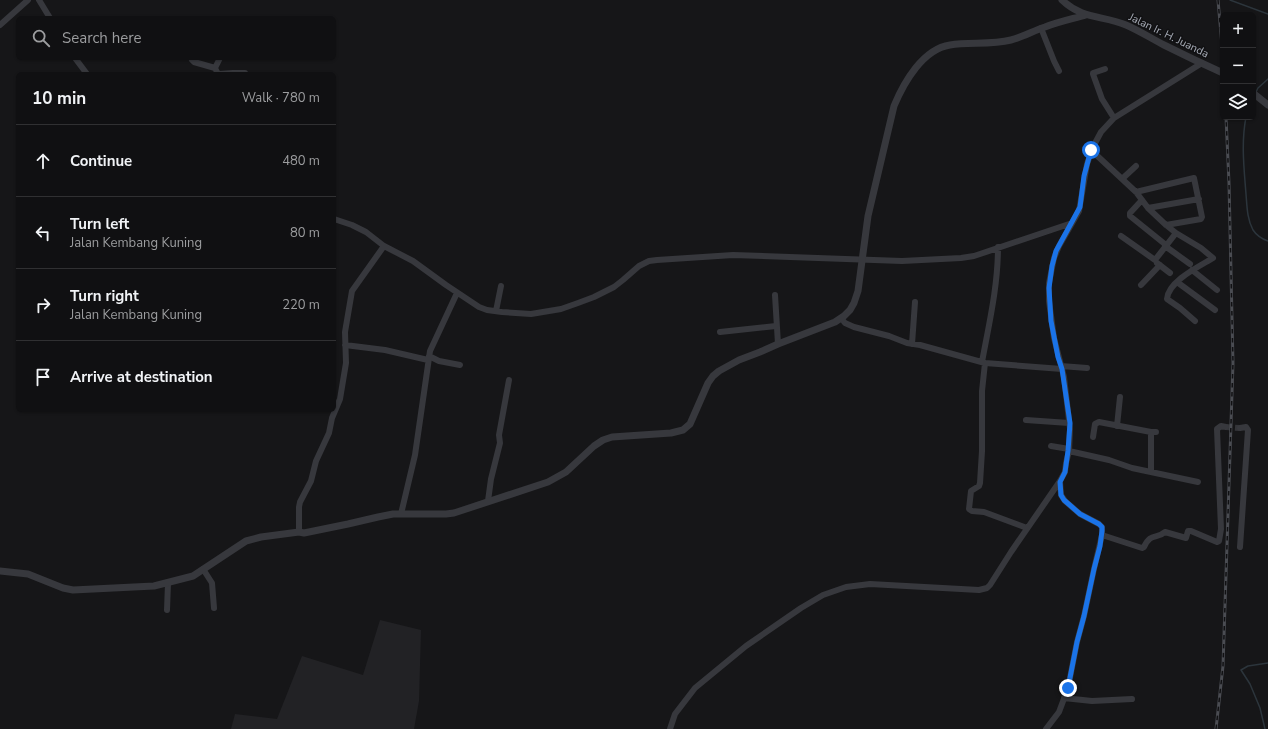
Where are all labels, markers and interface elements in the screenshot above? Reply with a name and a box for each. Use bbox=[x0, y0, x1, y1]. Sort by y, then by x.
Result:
street label: Jalan Ir. H. Juanda bbox=[1125, 9, 1211, 61]
map controls bbox=[1220, 12, 1256, 120]
button: + bbox=[1220, 12, 1256, 48]
search box bbox=[16, 16, 336, 60]
icon: search bbox=[30, 27, 52, 49]
text: Search here bbox=[62, 28, 142, 48]
button: − bbox=[1220, 48, 1256, 84]
button: layers bbox=[1220, 84, 1256, 120]
text: 10 min bbox=[32, 87, 86, 110]
text: Walk · 780 m bbox=[242, 89, 320, 107]
route start bbox=[1082, 141, 1100, 159]
icon: ahead bbox=[32, 150, 54, 172]
text: Continue bbox=[70, 151, 132, 171]
text: 480 m bbox=[282, 152, 320, 170]
text: Turn left bbox=[70, 214, 129, 234]
icon: left bbox=[32, 222, 54, 244]
text: 80 m bbox=[290, 224, 320, 242]
text: Jalan Kembang Kuning bbox=[70, 234, 202, 252]
text: Turn right bbox=[70, 286, 139, 306]
icon: right bbox=[32, 294, 54, 316]
text: 220 m bbox=[282, 296, 320, 314]
text: Jalan Kembang Kuning bbox=[70, 306, 202, 324]
icon: arrive bbox=[32, 366, 54, 388]
text: Arrive at destination bbox=[70, 367, 213, 387]
route end bbox=[1059, 679, 1077, 697]

